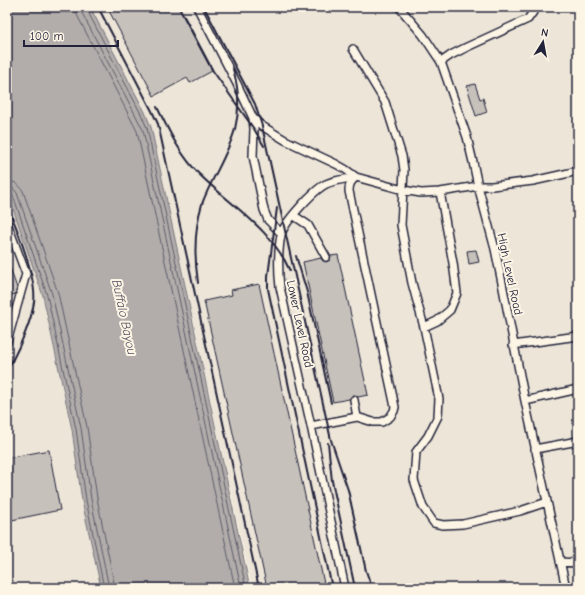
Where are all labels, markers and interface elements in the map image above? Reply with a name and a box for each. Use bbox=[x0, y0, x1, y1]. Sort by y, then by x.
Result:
scale bar bbox=[24, 22, 118, 48]
north arrow bbox=[523, 22, 563, 62]
text: N bbox=[540, 26, 550, 40]
text: 100 m bbox=[30, 29, 63, 43]
street label: High Level Road bbox=[494, 232, 526, 316]
water label: Buffalo Bayou bbox=[109, 278, 140, 357]
street label: Lower Level Road bbox=[284, 279, 316, 369]

